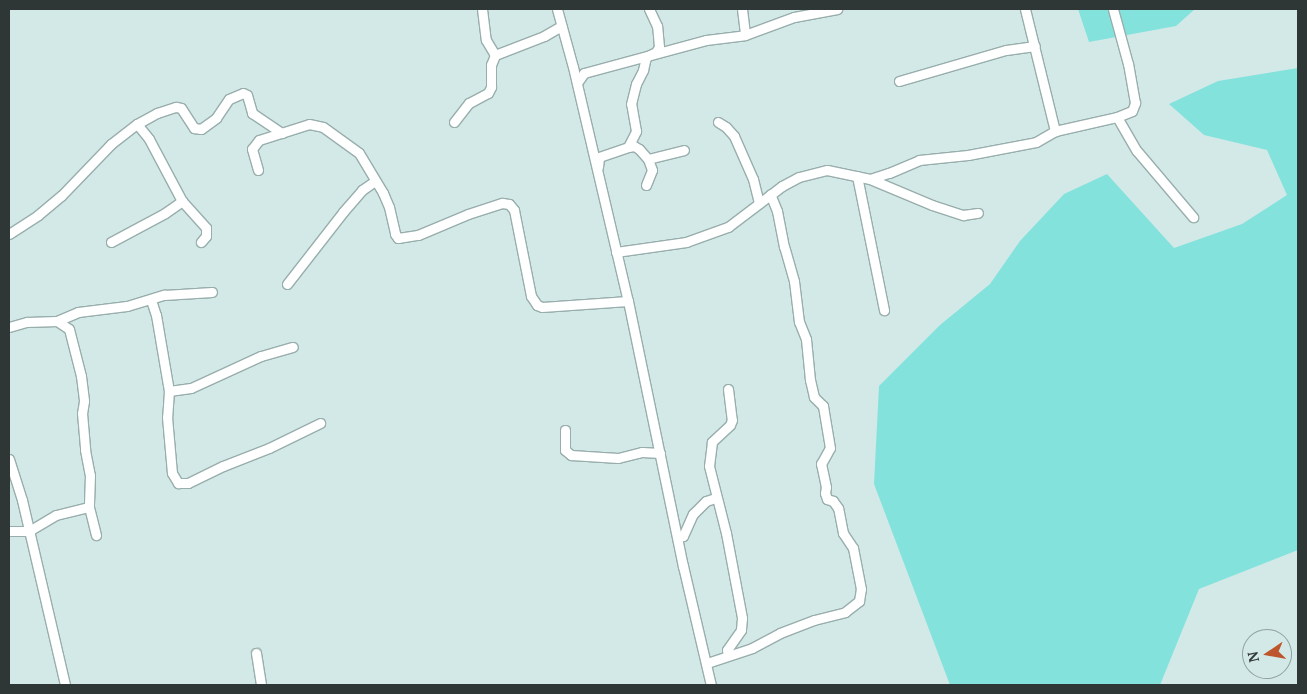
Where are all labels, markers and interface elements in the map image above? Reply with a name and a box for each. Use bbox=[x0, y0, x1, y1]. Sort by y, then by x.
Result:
north arrow bbox=[1242, 629, 1292, 679]
text: N bbox=[1242, 650, 1263, 664]

